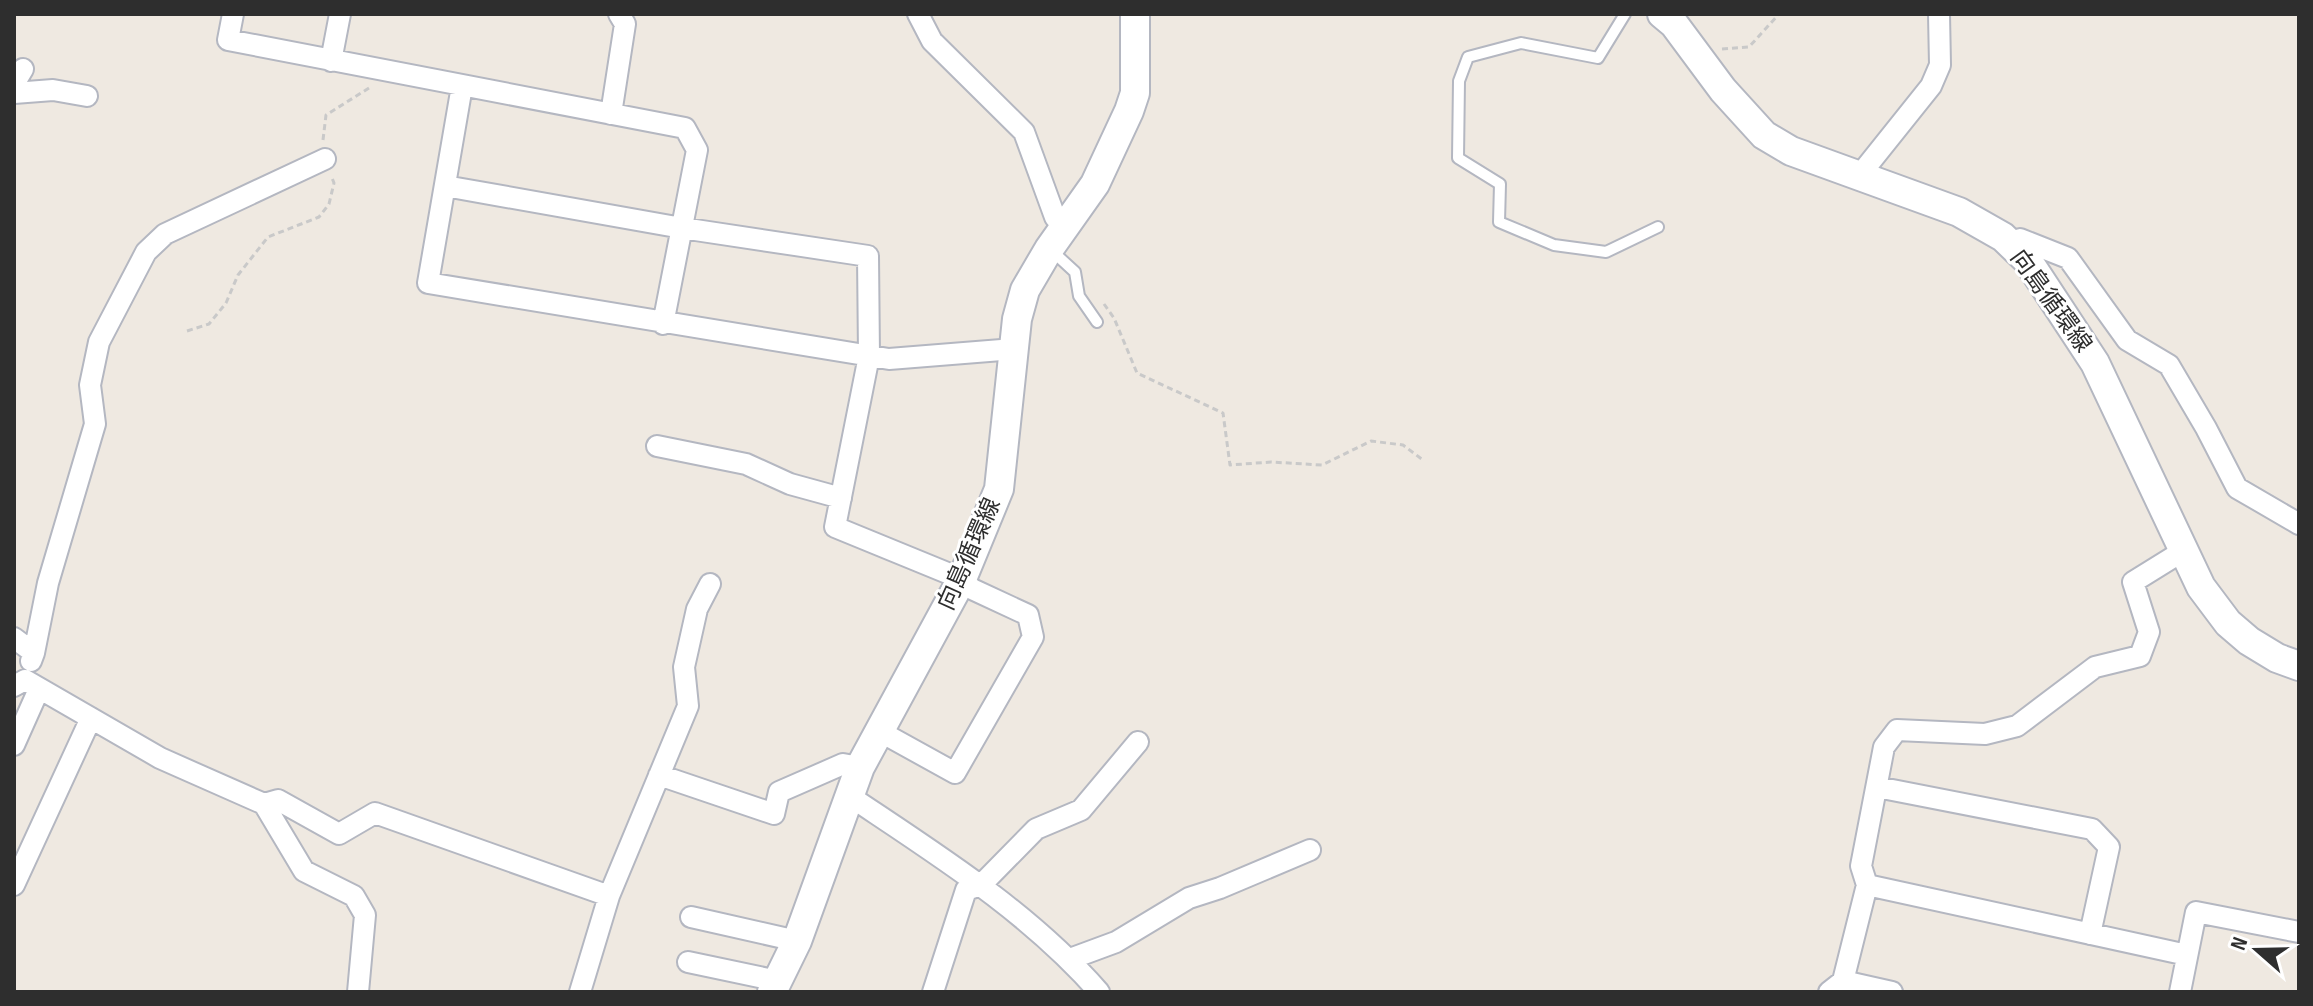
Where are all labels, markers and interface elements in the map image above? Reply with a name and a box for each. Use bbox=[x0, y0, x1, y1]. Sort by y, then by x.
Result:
street label: 向島循環線 bbox=[2004, 244, 2098, 358]
street label: 向島循環線 bbox=[931, 493, 1007, 615]
north arrow bbox=[2217, 910, 2297, 990]
text: N bbox=[2225, 934, 2254, 954]

